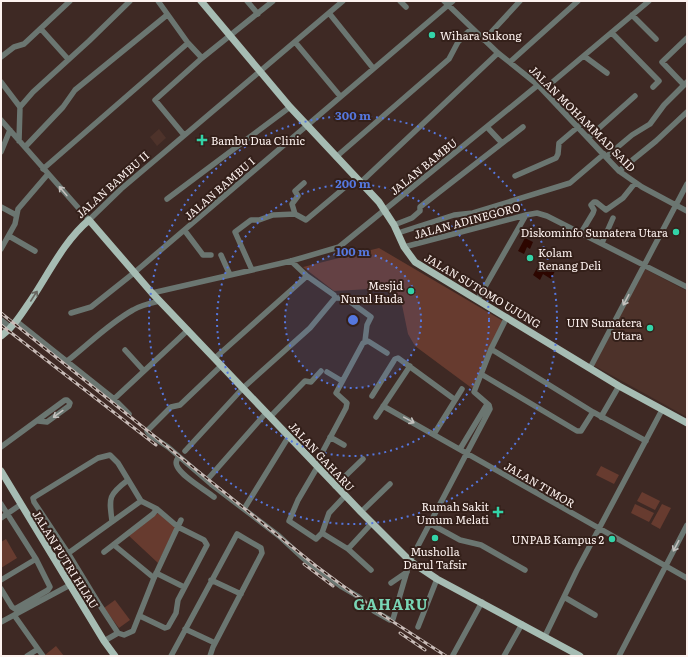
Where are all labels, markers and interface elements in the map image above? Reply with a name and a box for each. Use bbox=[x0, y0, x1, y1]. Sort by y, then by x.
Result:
place label: Wihara Sukong bbox=[440, 27, 523, 43]
marker: Wihara Sukong bbox=[427, 30, 437, 40]
street label: JALAN MOHAMMAD SAID bbox=[526, 61, 640, 175]
text: 300 m bbox=[335, 106, 371, 124]
place label: Bambu Dua Clinic bbox=[211, 132, 306, 148]
marker: Bambu Dua Clinic bbox=[196, 134, 208, 146]
street label: JALAN BAMBU bbox=[386, 134, 460, 198]
street label: JALAN BAMBU II bbox=[72, 147, 152, 221]
street label: JALAN BAMBU I bbox=[180, 153, 258, 223]
text: 200 m bbox=[335, 174, 371, 192]
one-way arrow bbox=[58, 186, 67, 197]
street label: JALAN ADINEGORO bbox=[412, 198, 522, 242]
place label: Diskominfo Sumatera Utara bbox=[521, 224, 668, 240]
marker: Diskominfo Sumatera Utara bbox=[671, 227, 681, 237]
text: 100 m bbox=[336, 242, 370, 260]
place label: Kolam Renang Deli bbox=[538, 244, 602, 273]
street label: JALAN SUTOMO UJUNG bbox=[422, 249, 544, 331]
marker: Kolam Renang Deli bbox=[525, 253, 535, 263]
place label: Mesjid Nurul Huda bbox=[341, 277, 403, 306]
marker: Mesjid Nurul Huda bbox=[406, 286, 416, 296]
one-way arrow bbox=[30, 290, 38, 302]
one-way arrow bbox=[621, 294, 629, 306]
centre of rings bbox=[346, 313, 360, 327]
place label: UIN Sumatera Utara bbox=[566, 314, 642, 343]
marker: UIN Sumatera Utara bbox=[645, 323, 655, 333]
one-way arrow bbox=[53, 410, 64, 418]
one-way arrow bbox=[403, 417, 415, 424]
street label: JALAN GAHARU bbox=[286, 418, 359, 494]
street label: JALAN TIMOR bbox=[501, 457, 579, 511]
place label: Rumah Sakit Umum Melati bbox=[416, 498, 490, 527]
marker: Rumah Sakit Umum Melati bbox=[492, 506, 504, 518]
street label: JALAN PUTRI HIJAU bbox=[29, 507, 103, 611]
place label: UNPAB Kampus 2 bbox=[511, 531, 604, 547]
marker: Musholla Darul Tafsir bbox=[430, 533, 440, 543]
marker: UNPAB Kampus 2 bbox=[607, 534, 617, 544]
one-way arrow bbox=[672, 540, 680, 552]
place label: Musholla Darul Tafsir bbox=[403, 543, 468, 572]
district label: GAHARU bbox=[354, 592, 429, 615]

